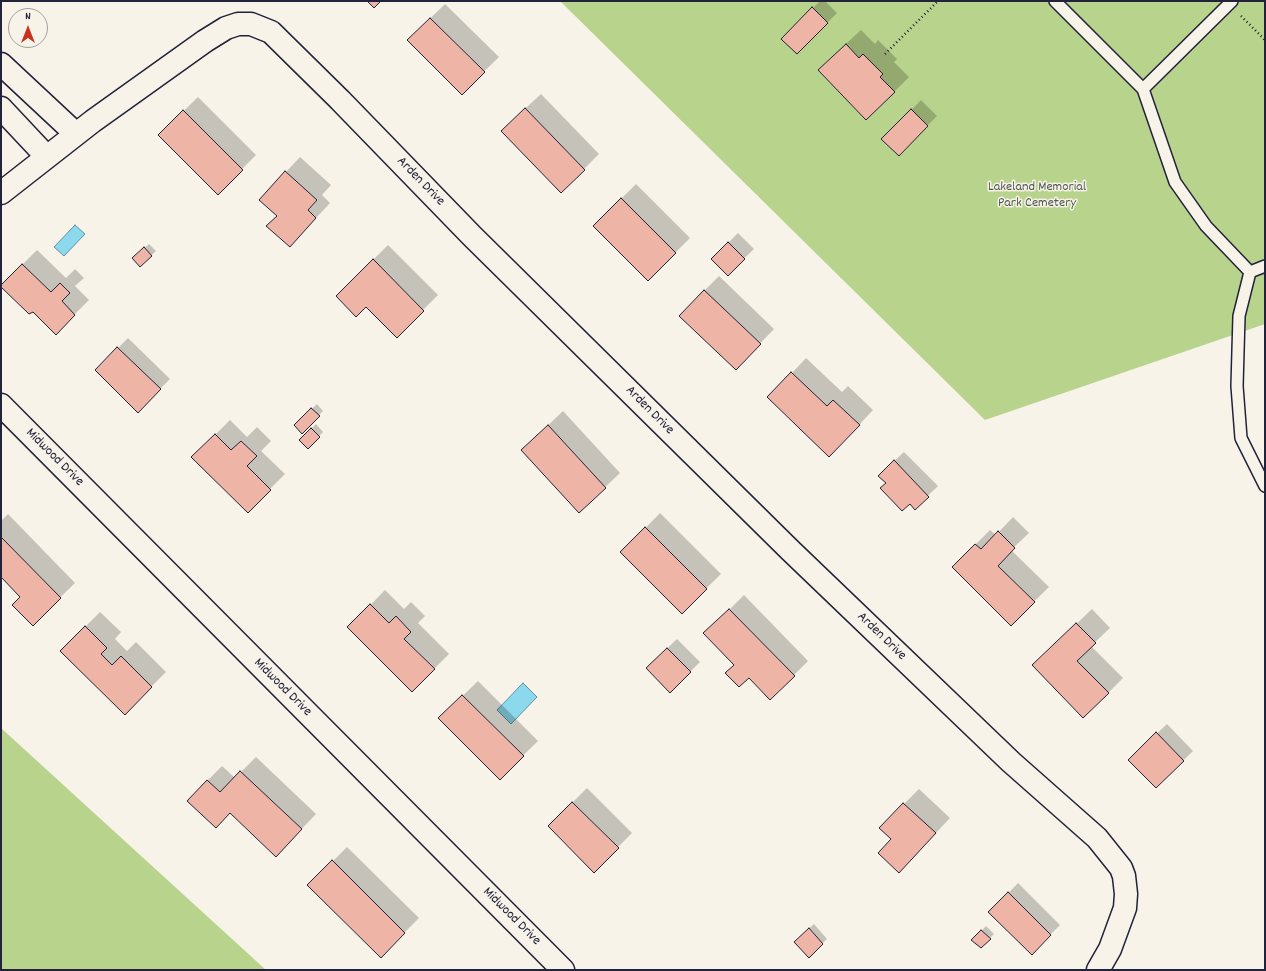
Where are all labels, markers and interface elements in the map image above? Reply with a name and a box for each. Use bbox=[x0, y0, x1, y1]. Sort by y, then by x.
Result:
north arrow bbox=[8, 8, 48, 48]
text: N bbox=[25, 9, 31, 25]
street label: Arden Drive bbox=[392, 154, 448, 210]
park label: Lakeland Memorial Park Cemetery bbox=[988, 180, 1086, 212]
street label: Arden Drive bbox=[621, 383, 677, 439]
street label: Midwood Drive bbox=[21, 425, 87, 491]
street label: Arden Drive bbox=[853, 609, 909, 665]
street label: Midwood Drive bbox=[249, 655, 315, 721]
street label: Midwood Drive bbox=[478, 884, 544, 950]

